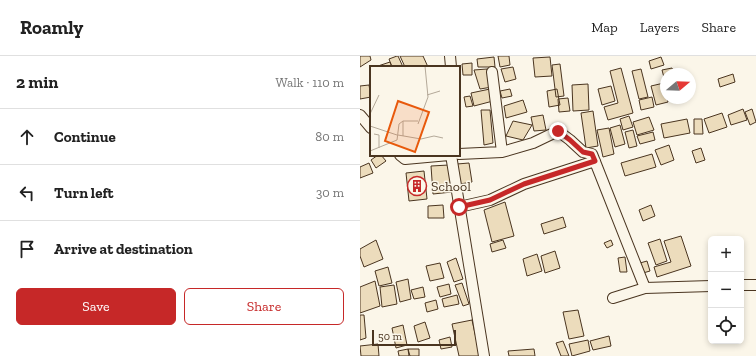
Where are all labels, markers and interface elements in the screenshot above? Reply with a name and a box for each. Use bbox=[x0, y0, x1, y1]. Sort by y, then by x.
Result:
text: Roamly bbox=[20, 16, 83, 39]
text: Map bbox=[591, 19, 618, 36]
text: Layers bbox=[640, 19, 679, 36]
text: Share bbox=[701, 19, 736, 36]
inset map bbox=[370, 66, 460, 156]
north arrow bbox=[660, 68, 696, 104]
text: 2 min bbox=[16, 72, 58, 92]
text: Walk · 110 m bbox=[276, 75, 344, 90]
route end bbox=[549, 122, 567, 140]
icon: ahead bbox=[16, 126, 38, 148]
text: Continue bbox=[54, 128, 116, 146]
text: 80 m bbox=[315, 129, 344, 144]
building icon: School bbox=[406, 175, 428, 197]
place label: School bbox=[431, 178, 471, 195]
icon: left bbox=[16, 182, 38, 204]
text: Turn left bbox=[54, 184, 114, 202]
text: 30 m bbox=[316, 185, 344, 200]
route start bbox=[450, 198, 468, 216]
map controls bbox=[708, 236, 744, 344]
button: + bbox=[708, 236, 744, 272]
icon: arrive bbox=[16, 238, 38, 260]
text: Arrive at destination bbox=[54, 240, 193, 258]
button: − bbox=[708, 272, 744, 308]
button: Save bbox=[16, 288, 176, 325]
button: Share bbox=[184, 288, 344, 325]
button: locate bbox=[708, 308, 744, 344]
scale bar bbox=[372, 328, 456, 347]
text: 50 m bbox=[378, 330, 402, 343]

